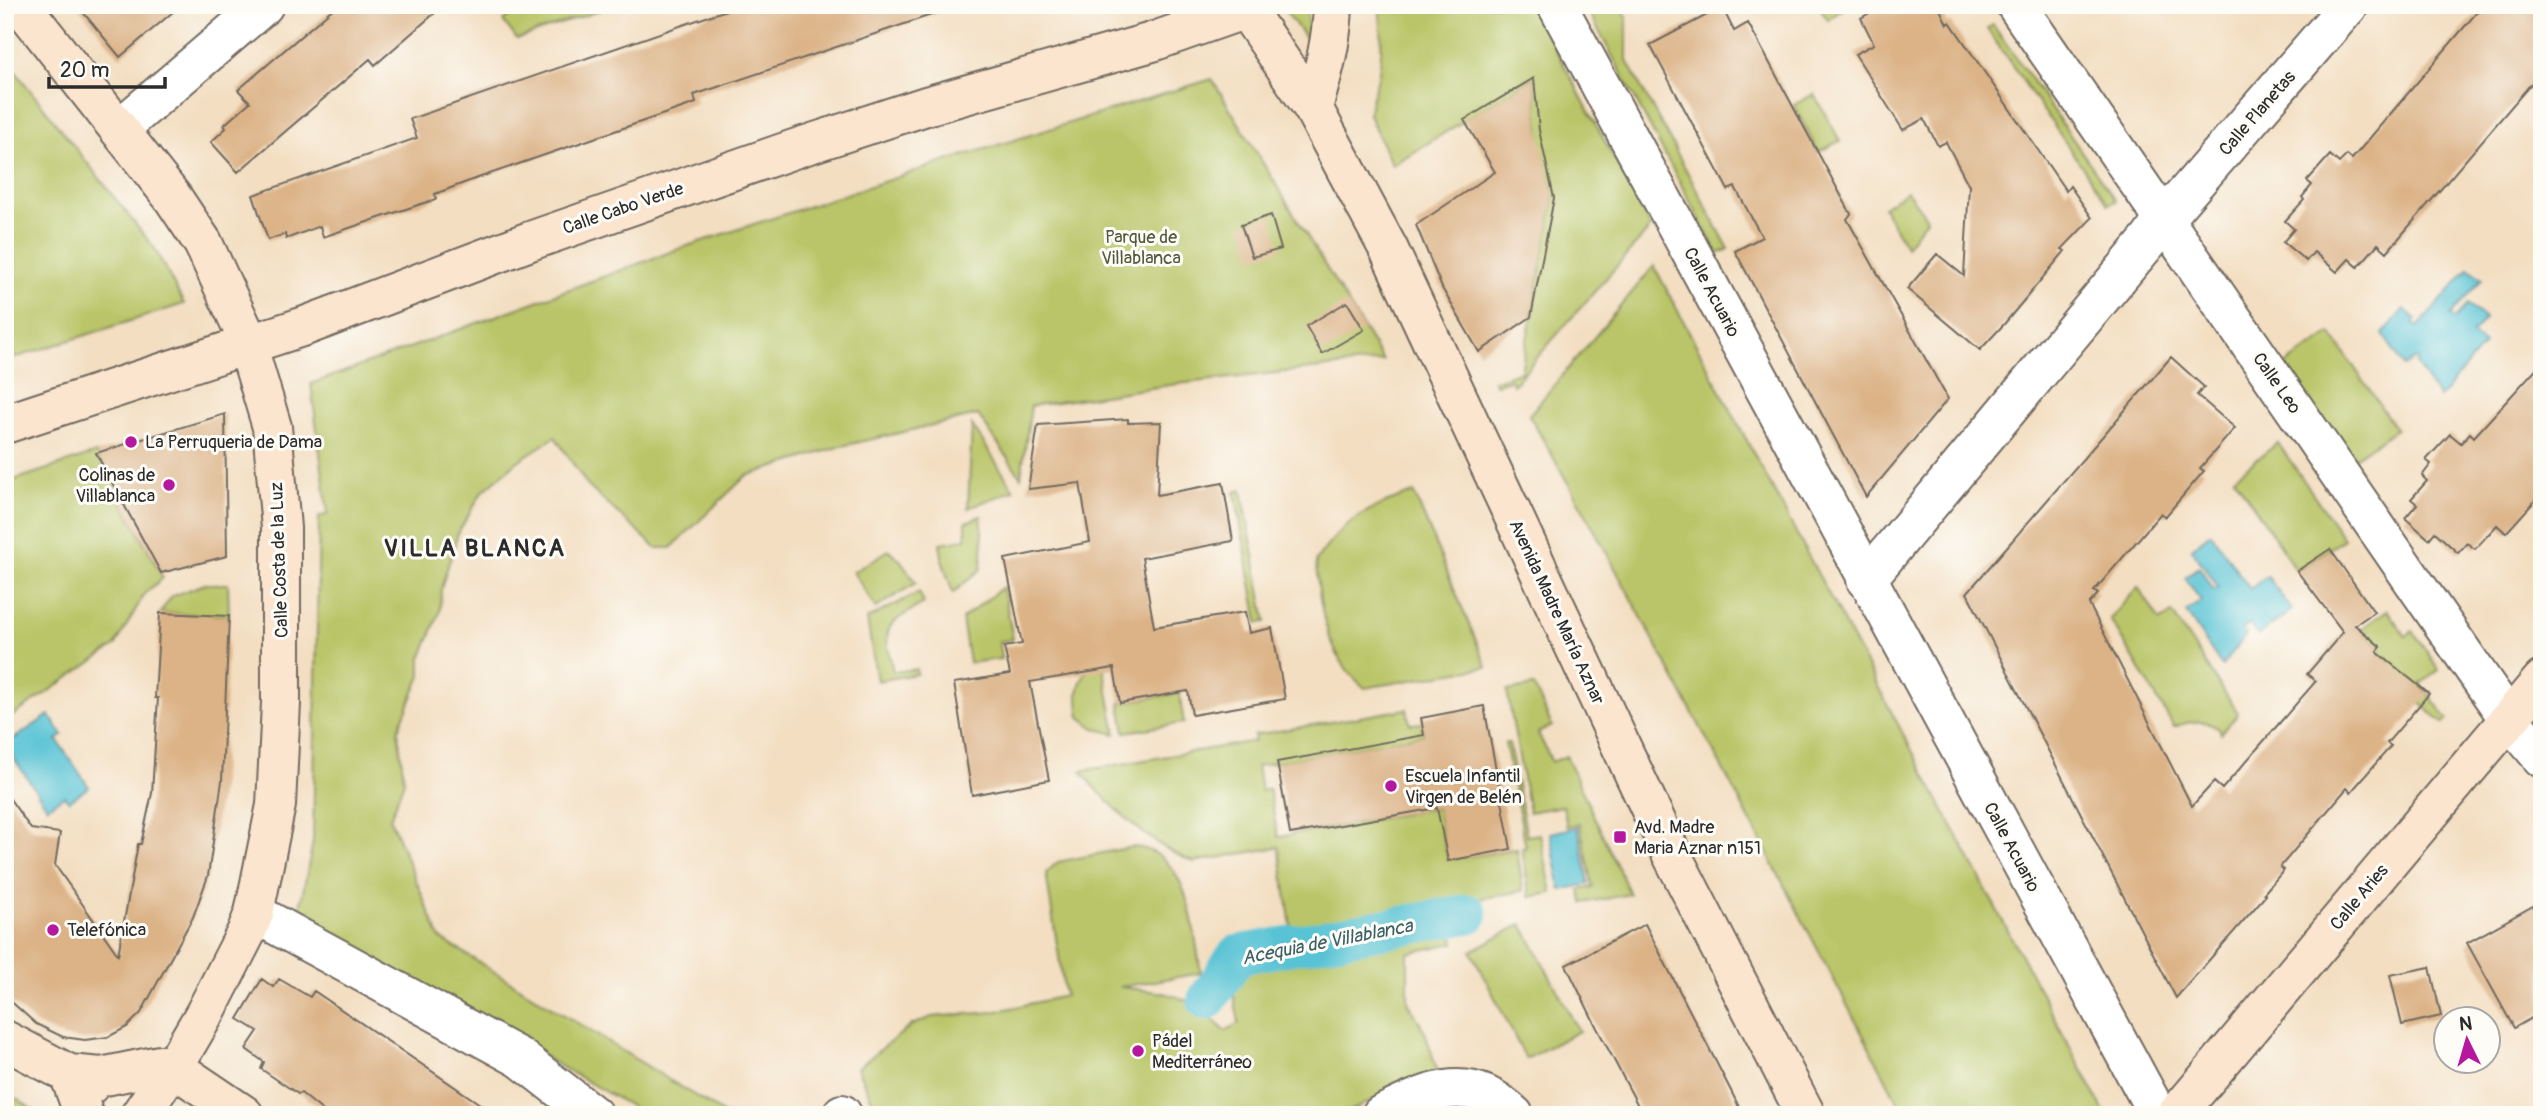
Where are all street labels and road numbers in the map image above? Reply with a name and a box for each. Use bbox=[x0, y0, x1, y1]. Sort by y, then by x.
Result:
street label: Calle Planetas bbox=[2214, 66, 2301, 161]
street label: Calle Cabo Verde bbox=[560, 177, 687, 240]
street label: Calle Acuario bbox=[1678, 243, 1745, 341]
street label: Calle Leo bbox=[2247, 348, 2306, 419]
street label: Calle Costa de la Luz bbox=[265, 482, 294, 638]
street label: Avenida Madre María Aznar bbox=[1504, 516, 1610, 709]
street label: Calle Acuario bbox=[1978, 798, 2045, 896]
street label: Calle Aries bbox=[2325, 860, 2394, 935]

